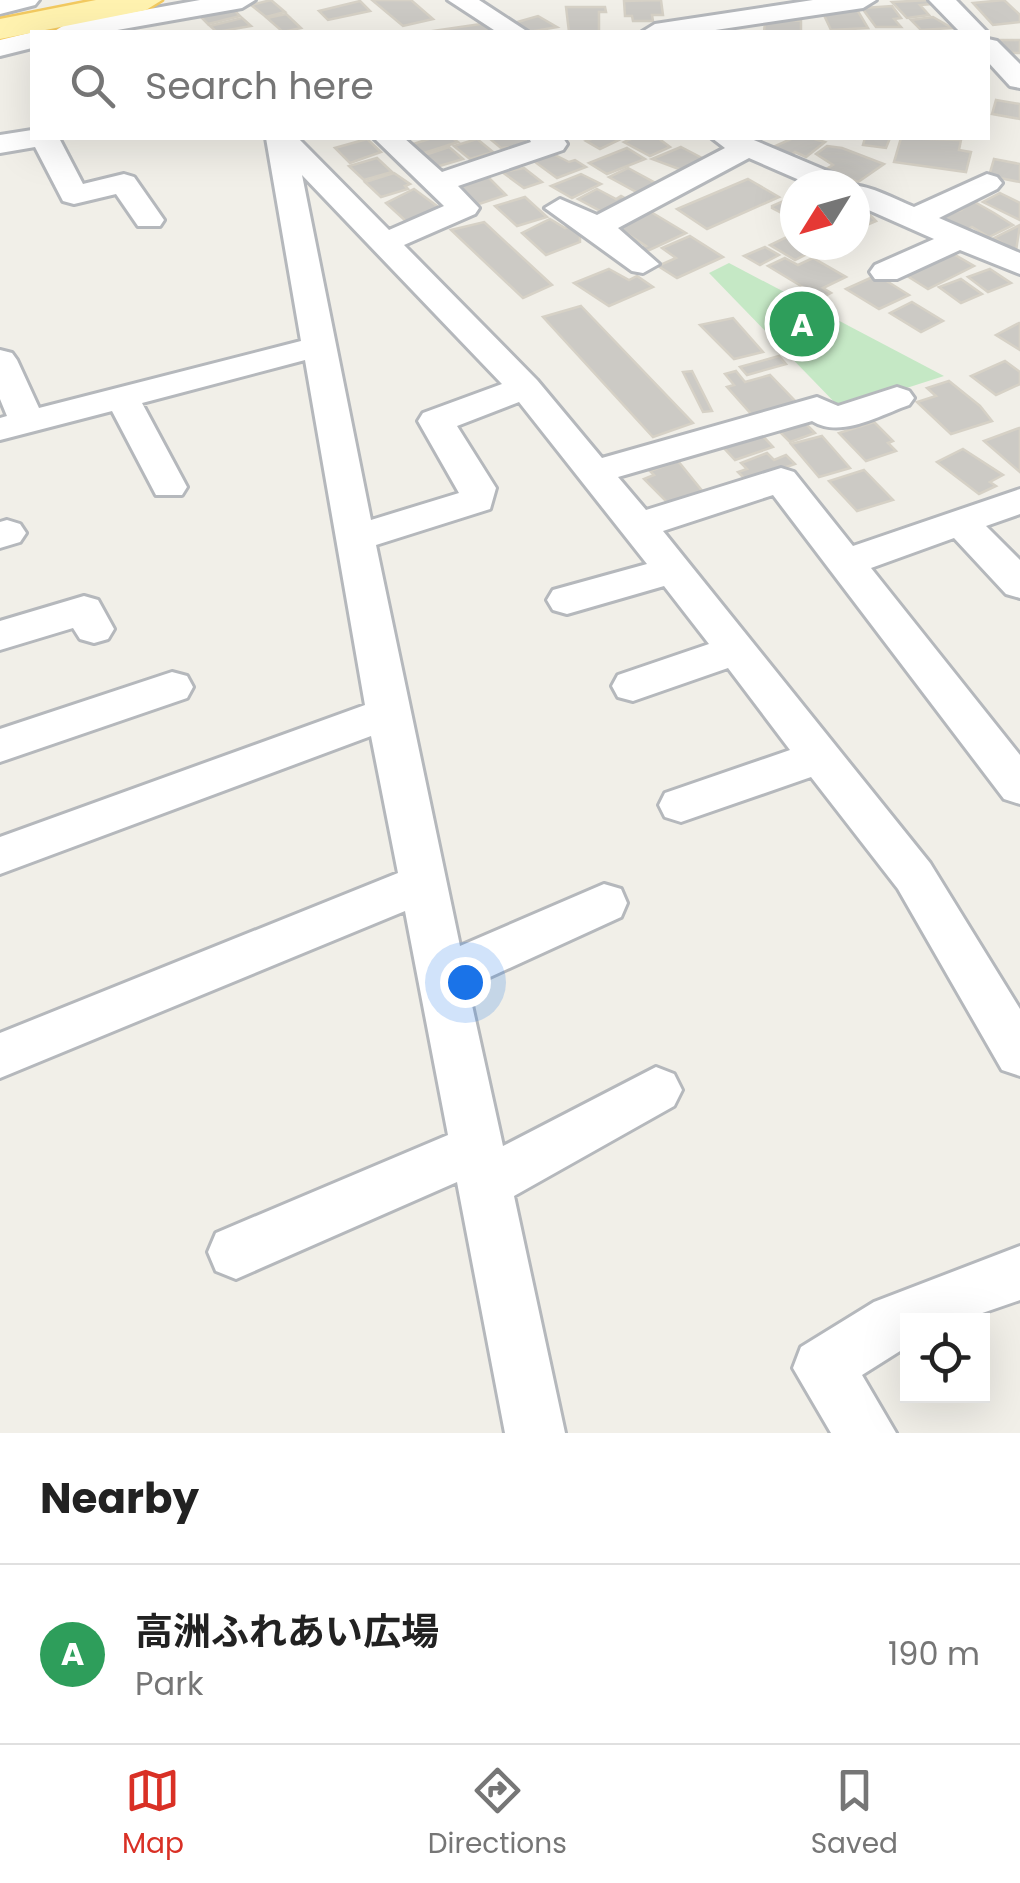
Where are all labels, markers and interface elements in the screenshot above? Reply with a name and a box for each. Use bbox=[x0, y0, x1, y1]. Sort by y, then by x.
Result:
search box bbox=[30, 30, 990, 140]
icon: search bbox=[65, 58, 120, 113]
text: Search here bbox=[145, 59, 374, 112]
north arrow bbox=[780, 170, 870, 260]
pin: A bbox=[770, 286, 834, 362]
your location bbox=[440, 957, 491, 1008]
map controls bbox=[900, 1313, 990, 1403]
button: locate bbox=[900, 1313, 990, 1403]
text: Nearby bbox=[40, 1469, 199, 1528]
text: 高洲ふれあい広場 bbox=[135, 1605, 439, 1658]
text: A bbox=[61, 1631, 84, 1676]
text: 190 m bbox=[888, 1631, 980, 1676]
text: Park bbox=[135, 1661, 204, 1706]
tab: Map bbox=[122, 1763, 184, 1865]
tab: Directions bbox=[428, 1763, 567, 1865]
tab: Saved bbox=[811, 1763, 898, 1865]

